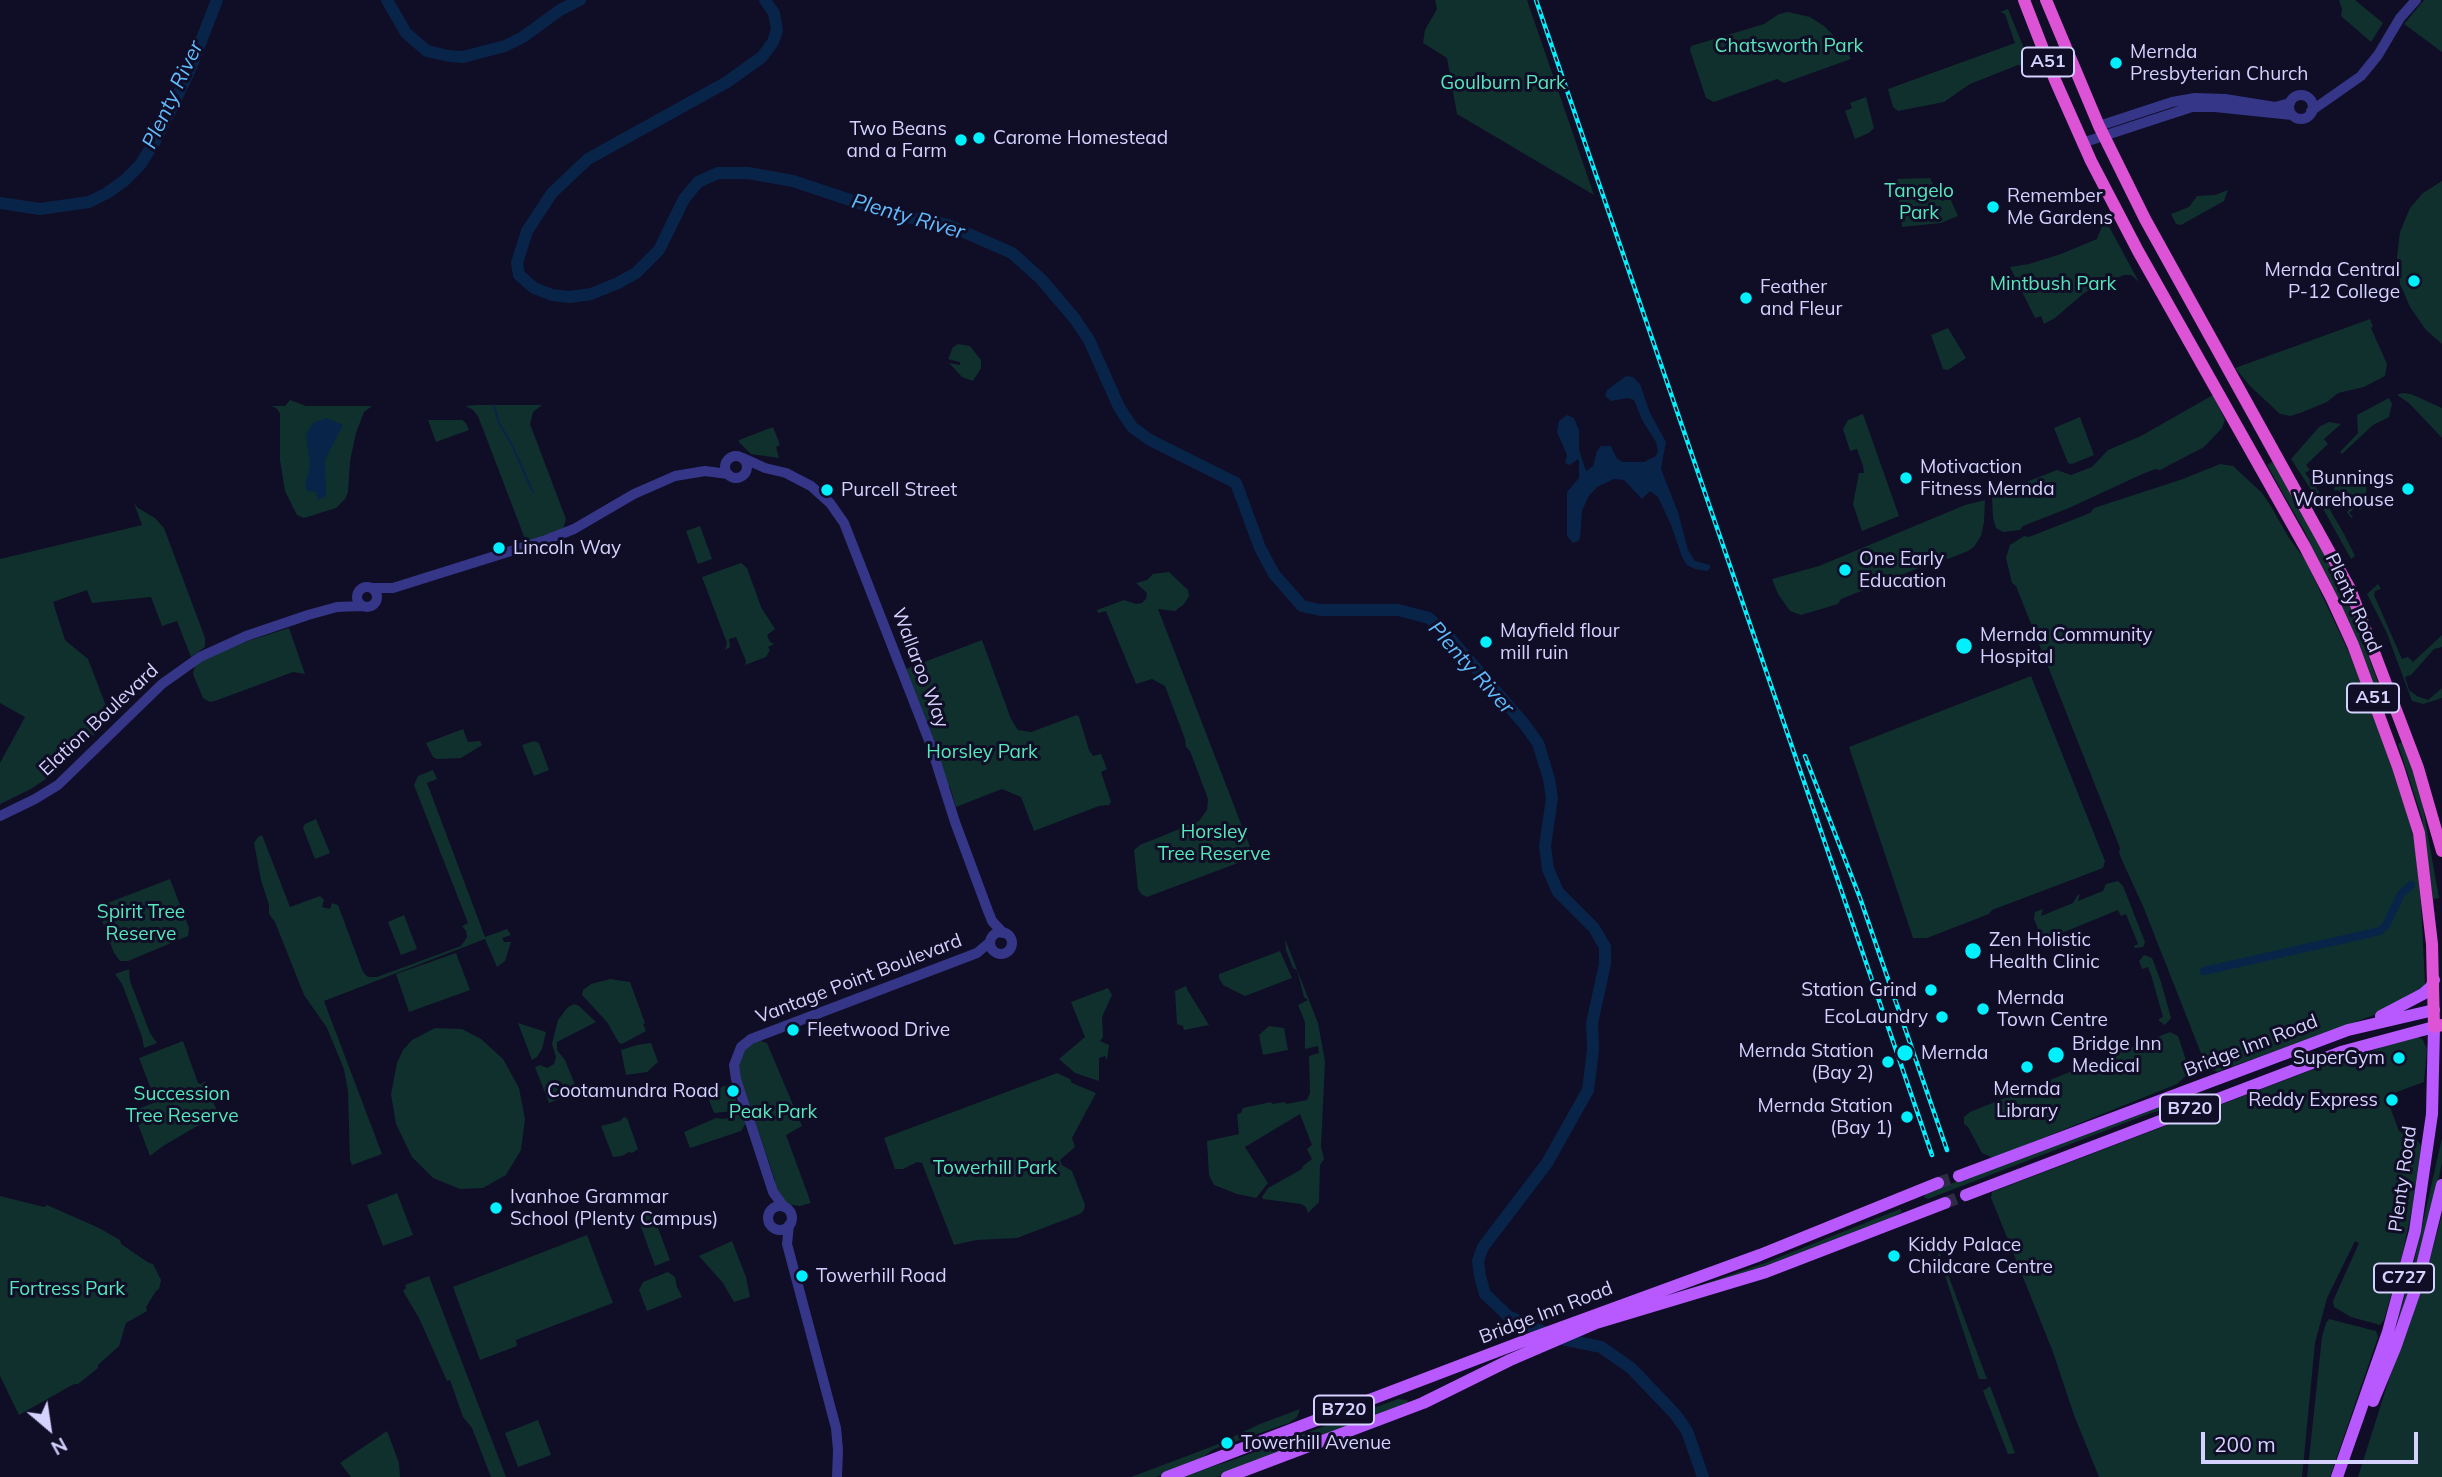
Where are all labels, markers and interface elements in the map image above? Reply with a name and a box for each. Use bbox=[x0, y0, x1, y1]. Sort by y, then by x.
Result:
park label: Chatsworth Park bbox=[1715, 35, 1863, 57]
water label: Plenty River bbox=[137, 37, 209, 153]
place label: Mernda Presbyterian Church bbox=[2130, 41, 2308, 85]
road number: A51 bbox=[2022, 48, 2074, 76]
marker: Mernda Presbyterian Church bbox=[2108, 55, 2124, 71]
park label: Goulburn Park bbox=[1440, 72, 1566, 94]
place label: Two Beans and a Farm bbox=[846, 118, 947, 162]
place label: Carome Homestead bbox=[993, 127, 1168, 149]
marker: Carome Homestead bbox=[971, 130, 987, 146]
marker: Two Beans and a Farm bbox=[953, 132, 969, 148]
park label: Tangelo Park bbox=[1884, 180, 1954, 224]
place label: Remember Me Gardens bbox=[2007, 185, 2113, 229]
water label: Plenty River bbox=[849, 189, 967, 245]
marker: Remember Me Gardens bbox=[1985, 199, 2001, 215]
place label: Mernda Central P-12 College bbox=[2264, 259, 2400, 303]
park label: Mintbush Park bbox=[1990, 273, 2116, 295]
marker: Mernda Central P-12 College bbox=[2406, 273, 2422, 289]
place label: Feather and Fleur bbox=[1760, 276, 1842, 320]
marker: Feather and Fleur bbox=[1738, 290, 1754, 306]
place label: Motivaction Fitness Mernda bbox=[1920, 456, 2055, 500]
place label: Bunnings Warehouse bbox=[2293, 467, 2394, 511]
marker: Motivaction Fitness Mernda bbox=[1898, 470, 1914, 486]
place label: Purcell Street bbox=[841, 479, 957, 501]
marker: Bunnings Warehouse bbox=[2400, 481, 2416, 497]
marker: Purcell Street bbox=[819, 482, 835, 498]
place label: Lincoln Way bbox=[513, 537, 621, 559]
marker: Lincoln Way bbox=[491, 540, 507, 556]
place label: One Early Education bbox=[1859, 548, 1946, 592]
street label: Plenty Road bbox=[2320, 550, 2386, 656]
marker: One Early Education bbox=[1837, 562, 1853, 578]
street label: Wallaroo Way bbox=[887, 605, 953, 731]
water label: Plenty River bbox=[1423, 616, 1519, 720]
place label: Mayfield flour mill ruin bbox=[1500, 620, 1620, 664]
place label: Mernda Community Hospital bbox=[1980, 624, 2152, 668]
marker: Mayfield flour mill ruin bbox=[1478, 634, 1494, 650]
marker: Mernda Community Hospital bbox=[1954, 636, 1974, 656]
street label: Elation Boulevard bbox=[35, 659, 163, 781]
road number: A51 bbox=[2347, 684, 2399, 712]
park label: Horsley Park bbox=[926, 741, 1038, 763]
park label: Horsley Tree Reserve bbox=[1157, 821, 1271, 865]
park label: Spirit Tree Reserve bbox=[97, 901, 185, 945]
street label: Vantage Point Boulevard bbox=[753, 929, 965, 1029]
place label: Zen Holistic Health Clinic bbox=[1989, 929, 2100, 973]
marker: Zen Holistic Health Clinic bbox=[1963, 941, 1983, 961]
place label: Station Grind bbox=[1801, 979, 1917, 1001]
marker: Station Grind bbox=[1923, 982, 1939, 998]
place label: Mernda Town Centre bbox=[1997, 987, 2108, 1031]
marker: Mernda Town Centre bbox=[1975, 1001, 1991, 1017]
place label: EcoLaundry bbox=[1824, 1006, 1928, 1028]
marker: EcoLaundry bbox=[1934, 1009, 1950, 1025]
street label: Bridge Inn Road bbox=[2181, 1010, 2321, 1082]
place label: Fleetwood Drive bbox=[807, 1019, 950, 1041]
marker: Fleetwood Drive bbox=[785, 1022, 801, 1038]
place label: Bridge Inn Medical bbox=[2072, 1033, 2162, 1077]
place label: Mernda Station (Bay 2) bbox=[1739, 1040, 1874, 1084]
place label: Mernda bbox=[1921, 1042, 1988, 1064]
marker: Mernda bbox=[1895, 1043, 1915, 1063]
marker: Bridge Inn Medical bbox=[2046, 1045, 2066, 1065]
place label: SuperGym bbox=[2293, 1047, 2385, 1069]
marker: SuperGym bbox=[2391, 1050, 2407, 1066]
marker: Mernda Station (Bay 2) bbox=[1880, 1054, 1896, 1070]
marker: Mernda Library bbox=[2019, 1059, 2035, 1075]
place label: Mernda Library bbox=[1993, 1078, 2061, 1122]
place label: Cootamundra Road bbox=[547, 1080, 719, 1102]
park label: Succession Tree Reserve bbox=[125, 1083, 239, 1127]
marker: Cootamundra Road bbox=[725, 1083, 741, 1099]
place label: Reddy Express bbox=[2248, 1089, 2378, 1111]
marker: Reddy Express bbox=[2384, 1092, 2400, 1108]
road number: B720 bbox=[2160, 1094, 2220, 1124]
place label: Mernda Station (Bay 1) bbox=[1758, 1095, 1893, 1139]
park label: Peak Park bbox=[729, 1101, 817, 1123]
marker: Mernda Station (Bay 1) bbox=[1899, 1109, 1915, 1125]
street label: Plenty Road bbox=[2384, 1125, 2422, 1233]
park label: Towerhill Park bbox=[933, 1157, 1057, 1179]
place label: Ivanhoe Grammar School (Plenty Campus) bbox=[510, 1186, 718, 1230]
marker: Ivanhoe Grammar School (Plenty Campus) bbox=[488, 1200, 504, 1216]
place label: Kiddy Palace Childcare Centre bbox=[1908, 1234, 2053, 1278]
marker: Kiddy Palace Childcare Centre bbox=[1886, 1248, 1902, 1264]
road number: C727 bbox=[2374, 1264, 2434, 1293]
place label: Towerhill Road bbox=[816, 1265, 947, 1287]
marker: Towerhill Road bbox=[794, 1268, 810, 1284]
street label: Bridge Inn Road bbox=[1476, 1277, 1616, 1349]
park label: Fortress Park bbox=[9, 1278, 125, 1300]
north arrow bbox=[14, 1393, 84, 1463]
road number: B720 bbox=[1314, 1395, 1374, 1424]
scale bar bbox=[2204, 1418, 2421, 1462]
text: 200 m bbox=[2214, 1431, 2276, 1457]
text: N bbox=[47, 1432, 71, 1460]
place label: Towerhill Avenue bbox=[1241, 1432, 1391, 1454]
marker: Towerhill Avenue bbox=[1219, 1435, 1235, 1451]

